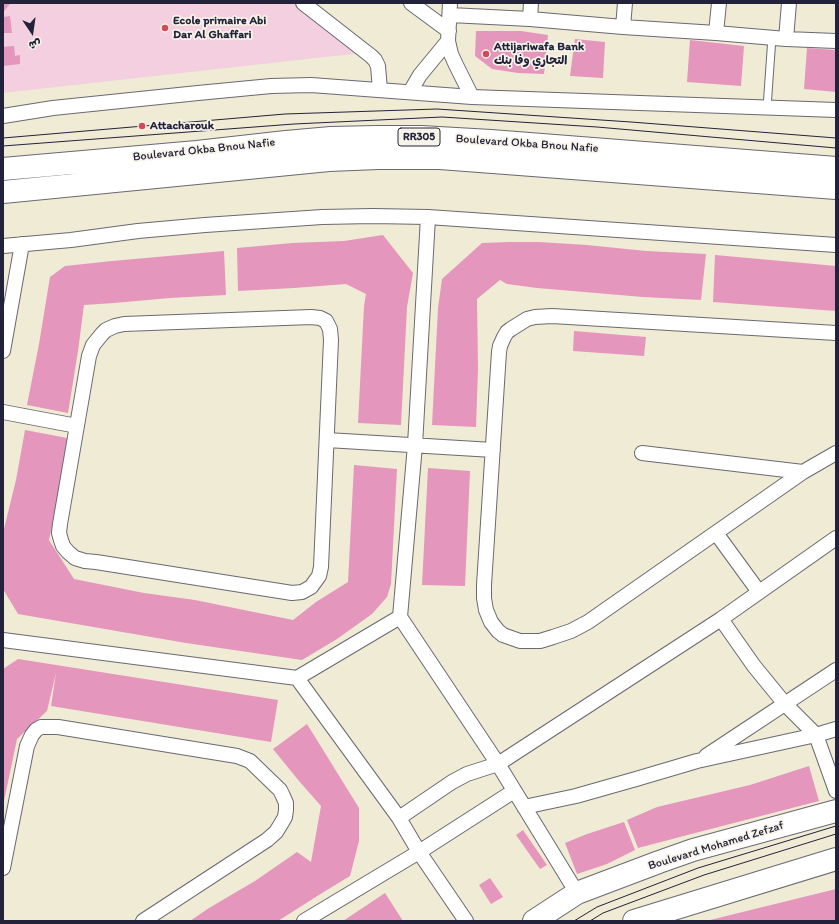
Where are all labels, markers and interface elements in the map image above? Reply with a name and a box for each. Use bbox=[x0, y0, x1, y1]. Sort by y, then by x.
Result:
north arrow bbox=[12, 12, 52, 52]
place label: Ecole primaire Abi Dar Al Ghaffari bbox=[173, 14, 266, 42]
marker: Ecole primaire Abi Dar Al Ghaffari bbox=[160, 23, 170, 33]
text: ش bbox=[27, 36, 42, 52]
place label: Attijariwafa Bank التجاري وفا بنك bbox=[494, 40, 584, 68]
marker: Attijariwafa Bank التجاري وفا بنك bbox=[481, 49, 491, 59]
place label: Attacharouk bbox=[150, 119, 214, 133]
marker: Attacharouk bbox=[137, 121, 147, 131]
road number: RR305 bbox=[398, 128, 440, 146]
street label: Boulevard Okba Bnou Nafie bbox=[455, 132, 599, 156]
street label: Boulevard Okba Bnou Nafie bbox=[132, 135, 276, 165]
street label: Boulevard Mohamed Zefzaf bbox=[646, 818, 786, 874]

